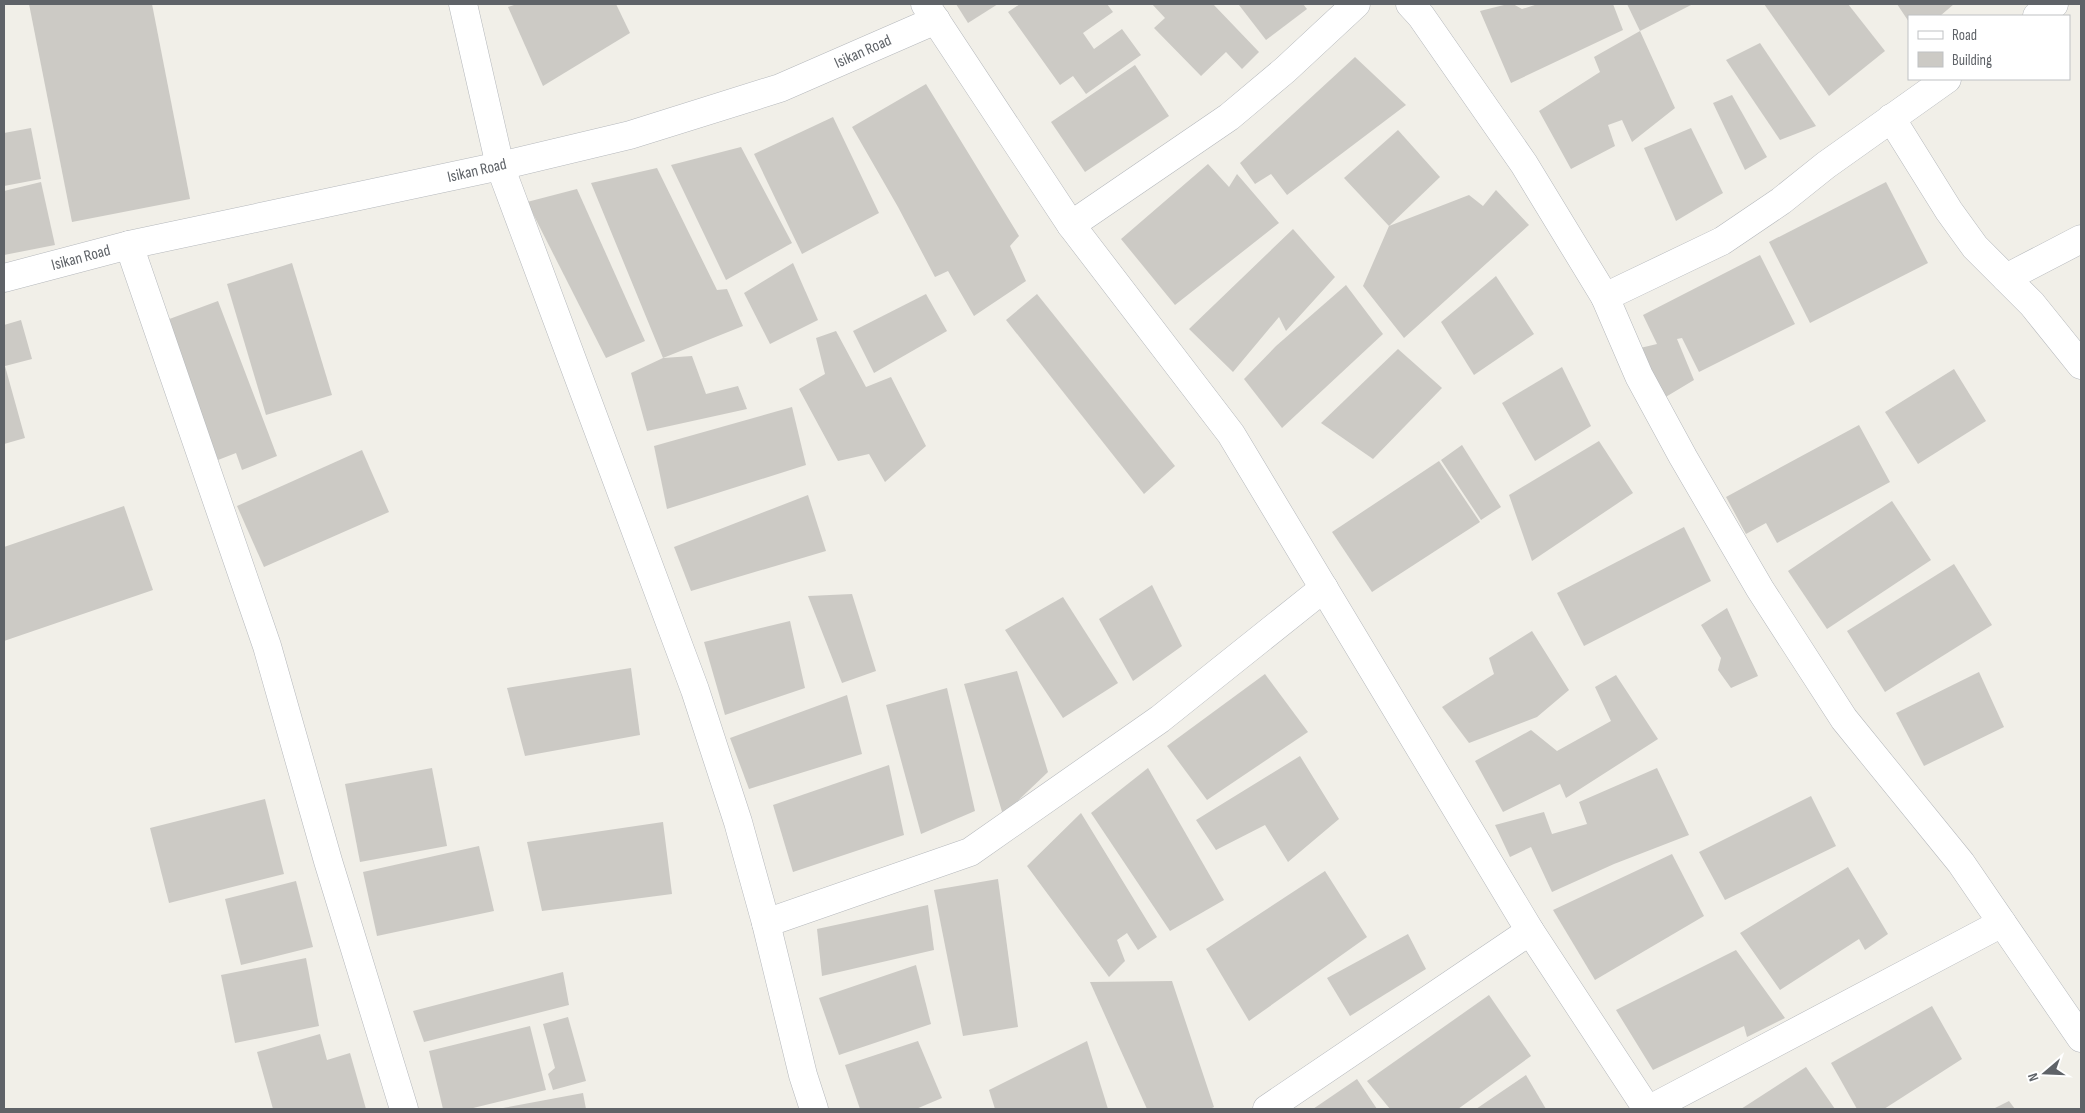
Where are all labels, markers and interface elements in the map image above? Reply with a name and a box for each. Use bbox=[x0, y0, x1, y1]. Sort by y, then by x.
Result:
legend bbox=[1908, 15, 2070, 80]
text: Road bbox=[1952, 26, 1977, 45]
street label: Isikan Road bbox=[832, 31, 894, 73]
text: Building bbox=[1952, 51, 1992, 70]
street label: Isikan Road bbox=[445, 155, 509, 187]
street label: Isikan Road bbox=[49, 241, 113, 275]
north arrow bbox=[2020, 1048, 2070, 1098]
text: N bbox=[2024, 1071, 2042, 1083]

